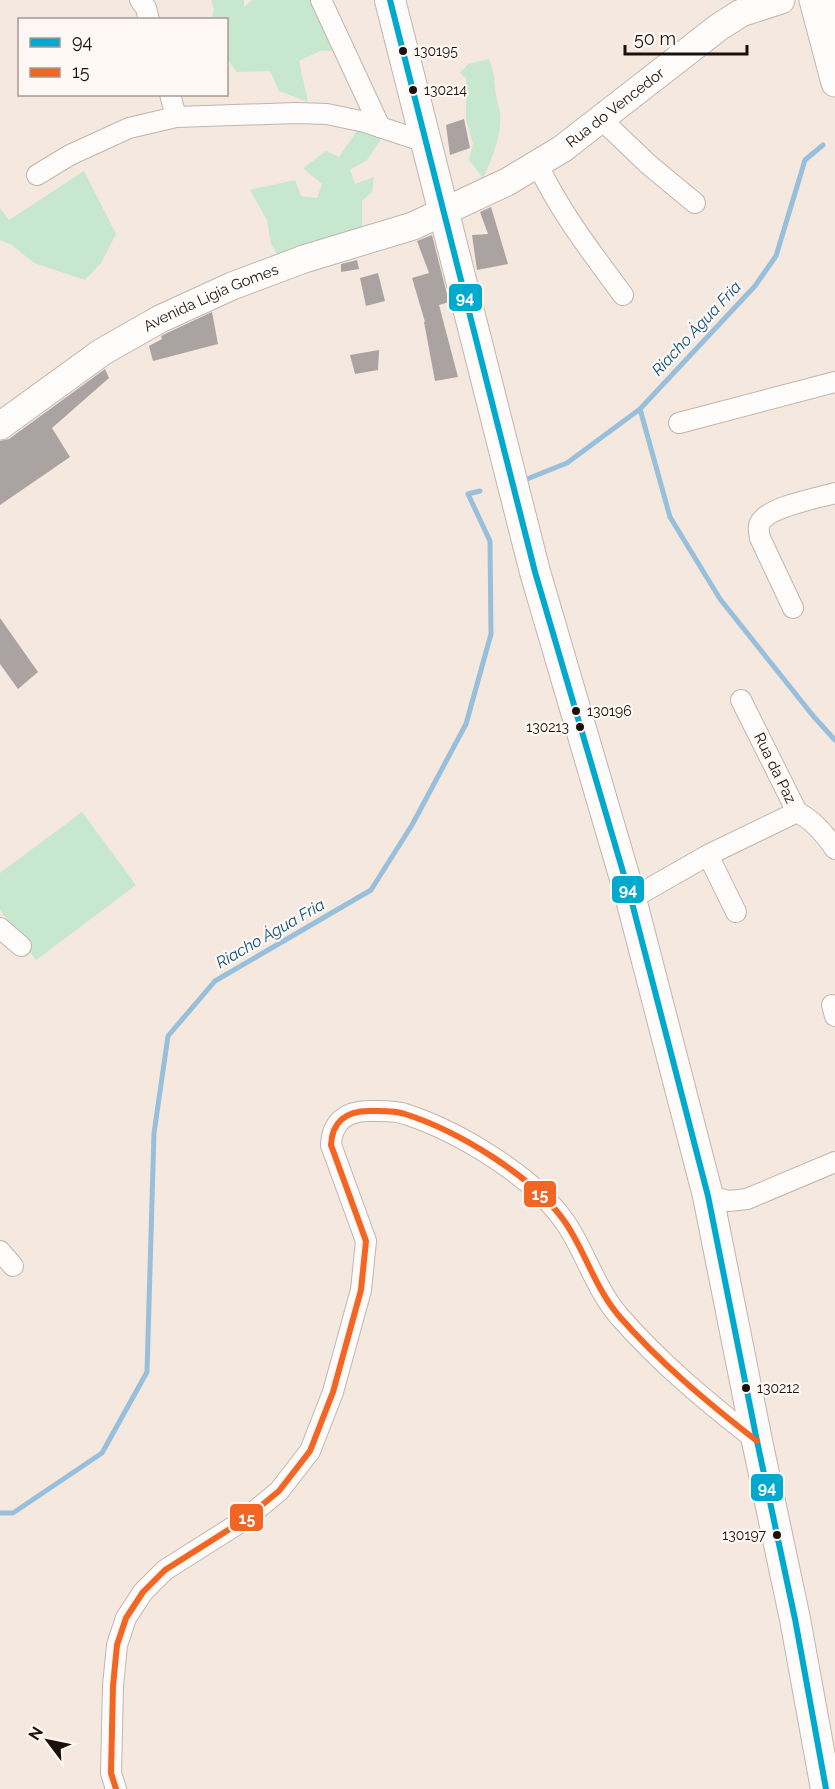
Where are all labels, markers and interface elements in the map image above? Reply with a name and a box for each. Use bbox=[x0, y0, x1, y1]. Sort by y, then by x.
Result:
legend bbox=[18, 18, 228, 96]
scale bar bbox=[625, 18, 746, 56]
text: 50 m bbox=[634, 28, 676, 49]
text: 94 bbox=[72, 31, 93, 52]
place label: 130195 bbox=[414, 43, 458, 59]
marker: 130195 bbox=[397, 45, 409, 57]
text: 15 bbox=[72, 61, 90, 82]
street label: Rua do Vencedor bbox=[562, 63, 668, 151]
place label: 130214 bbox=[424, 82, 467, 98]
marker: 130214 bbox=[407, 84, 419, 96]
street label: Avenida Ligia Gomes bbox=[140, 260, 281, 336]
water label: Riacho Água Fria bbox=[647, 276, 745, 380]
line badge: 94 bbox=[448, 283, 483, 312]
text: 94 bbox=[456, 288, 474, 307]
place label: 130196 bbox=[587, 703, 632, 719]
marker: 130196 bbox=[570, 705, 582, 717]
place label: 130213 bbox=[526, 719, 569, 735]
marker: 130213 bbox=[574, 721, 586, 733]
street label: Rua da Paz bbox=[750, 730, 800, 806]
line badge: 94 bbox=[611, 875, 645, 904]
text: 94 bbox=[619, 880, 637, 899]
water label: Riacho Água Fria bbox=[212, 894, 328, 972]
line badge: 15 bbox=[523, 1180, 557, 1208]
text: 15 bbox=[532, 1185, 549, 1204]
place label: 130212 bbox=[757, 1380, 800, 1396]
marker: 130212 bbox=[740, 1382, 752, 1394]
line badge: 94 bbox=[750, 1473, 784, 1502]
text: 94 bbox=[758, 1478, 776, 1497]
line badge: 15 bbox=[229, 1503, 264, 1532]
text: 15 bbox=[239, 1509, 256, 1528]
place label: 130197 bbox=[722, 1527, 766, 1543]
marker: 130197 bbox=[771, 1529, 783, 1541]
north arrow bbox=[18, 1711, 78, 1771]
text: N bbox=[24, 1723, 47, 1744]

